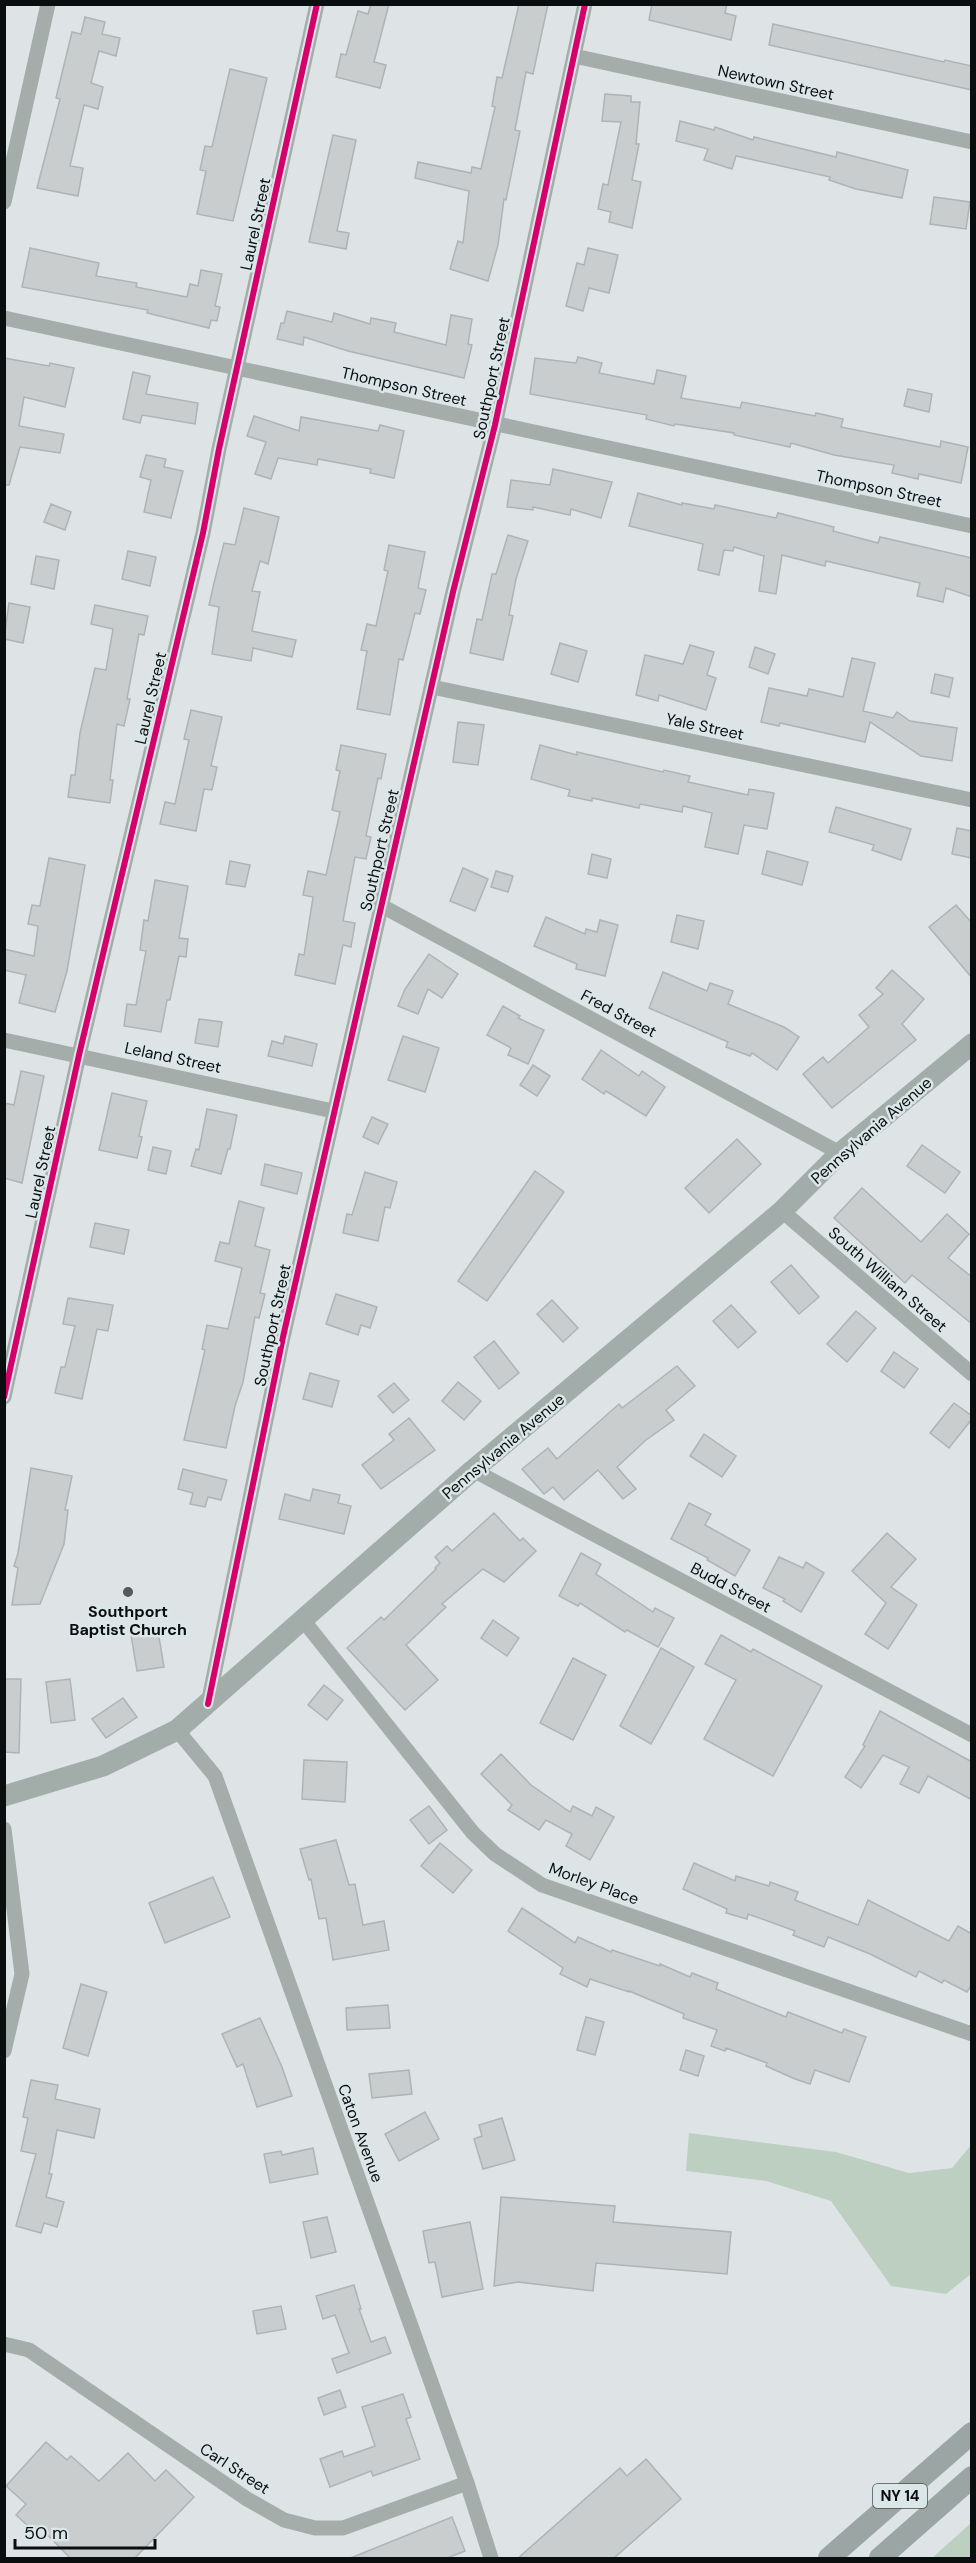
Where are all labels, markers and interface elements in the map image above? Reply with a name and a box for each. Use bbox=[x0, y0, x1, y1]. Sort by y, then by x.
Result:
street label: Newtown Street bbox=[716, 60, 836, 105]
street label: Laurel Street bbox=[235, 176, 276, 272]
street label: Southport Street bbox=[468, 315, 515, 441]
street label: Thompson Street bbox=[339, 362, 469, 411]
street label: Thompson Street bbox=[814, 465, 944, 512]
street label: Laurel Street bbox=[130, 650, 171, 746]
street label: Yale Street bbox=[664, 708, 746, 745]
street label: Southport Street bbox=[355, 787, 404, 913]
street label: Fred Street bbox=[577, 985, 660, 1042]
street label: Leland Street bbox=[123, 1037, 223, 1078]
street label: Pennsylvania Avenue bbox=[807, 1072, 936, 1189]
street label: Laurel Street bbox=[20, 1124, 61, 1220]
street label: South William Street bbox=[824, 1222, 951, 1337]
street label: Southport Street bbox=[249, 1262, 296, 1388]
street label: Pennsylvania Avenue bbox=[438, 1389, 569, 1504]
street label: Budd Street bbox=[687, 1557, 775, 1617]
marker: Southport Baptist Church bbox=[121, 1585, 135, 1599]
place label: Southport Baptist Church bbox=[69, 1601, 187, 1640]
street label: Morley Place bbox=[546, 1858, 642, 1909]
street label: Caton Avenue bbox=[333, 2081, 388, 2185]
street label: Carl Street bbox=[196, 2438, 274, 2499]
road number: NY 14 bbox=[873, 2484, 927, 2508]
scale bar bbox=[15, 2512, 154, 2550]
text: 50 m bbox=[24, 2521, 68, 2545]

